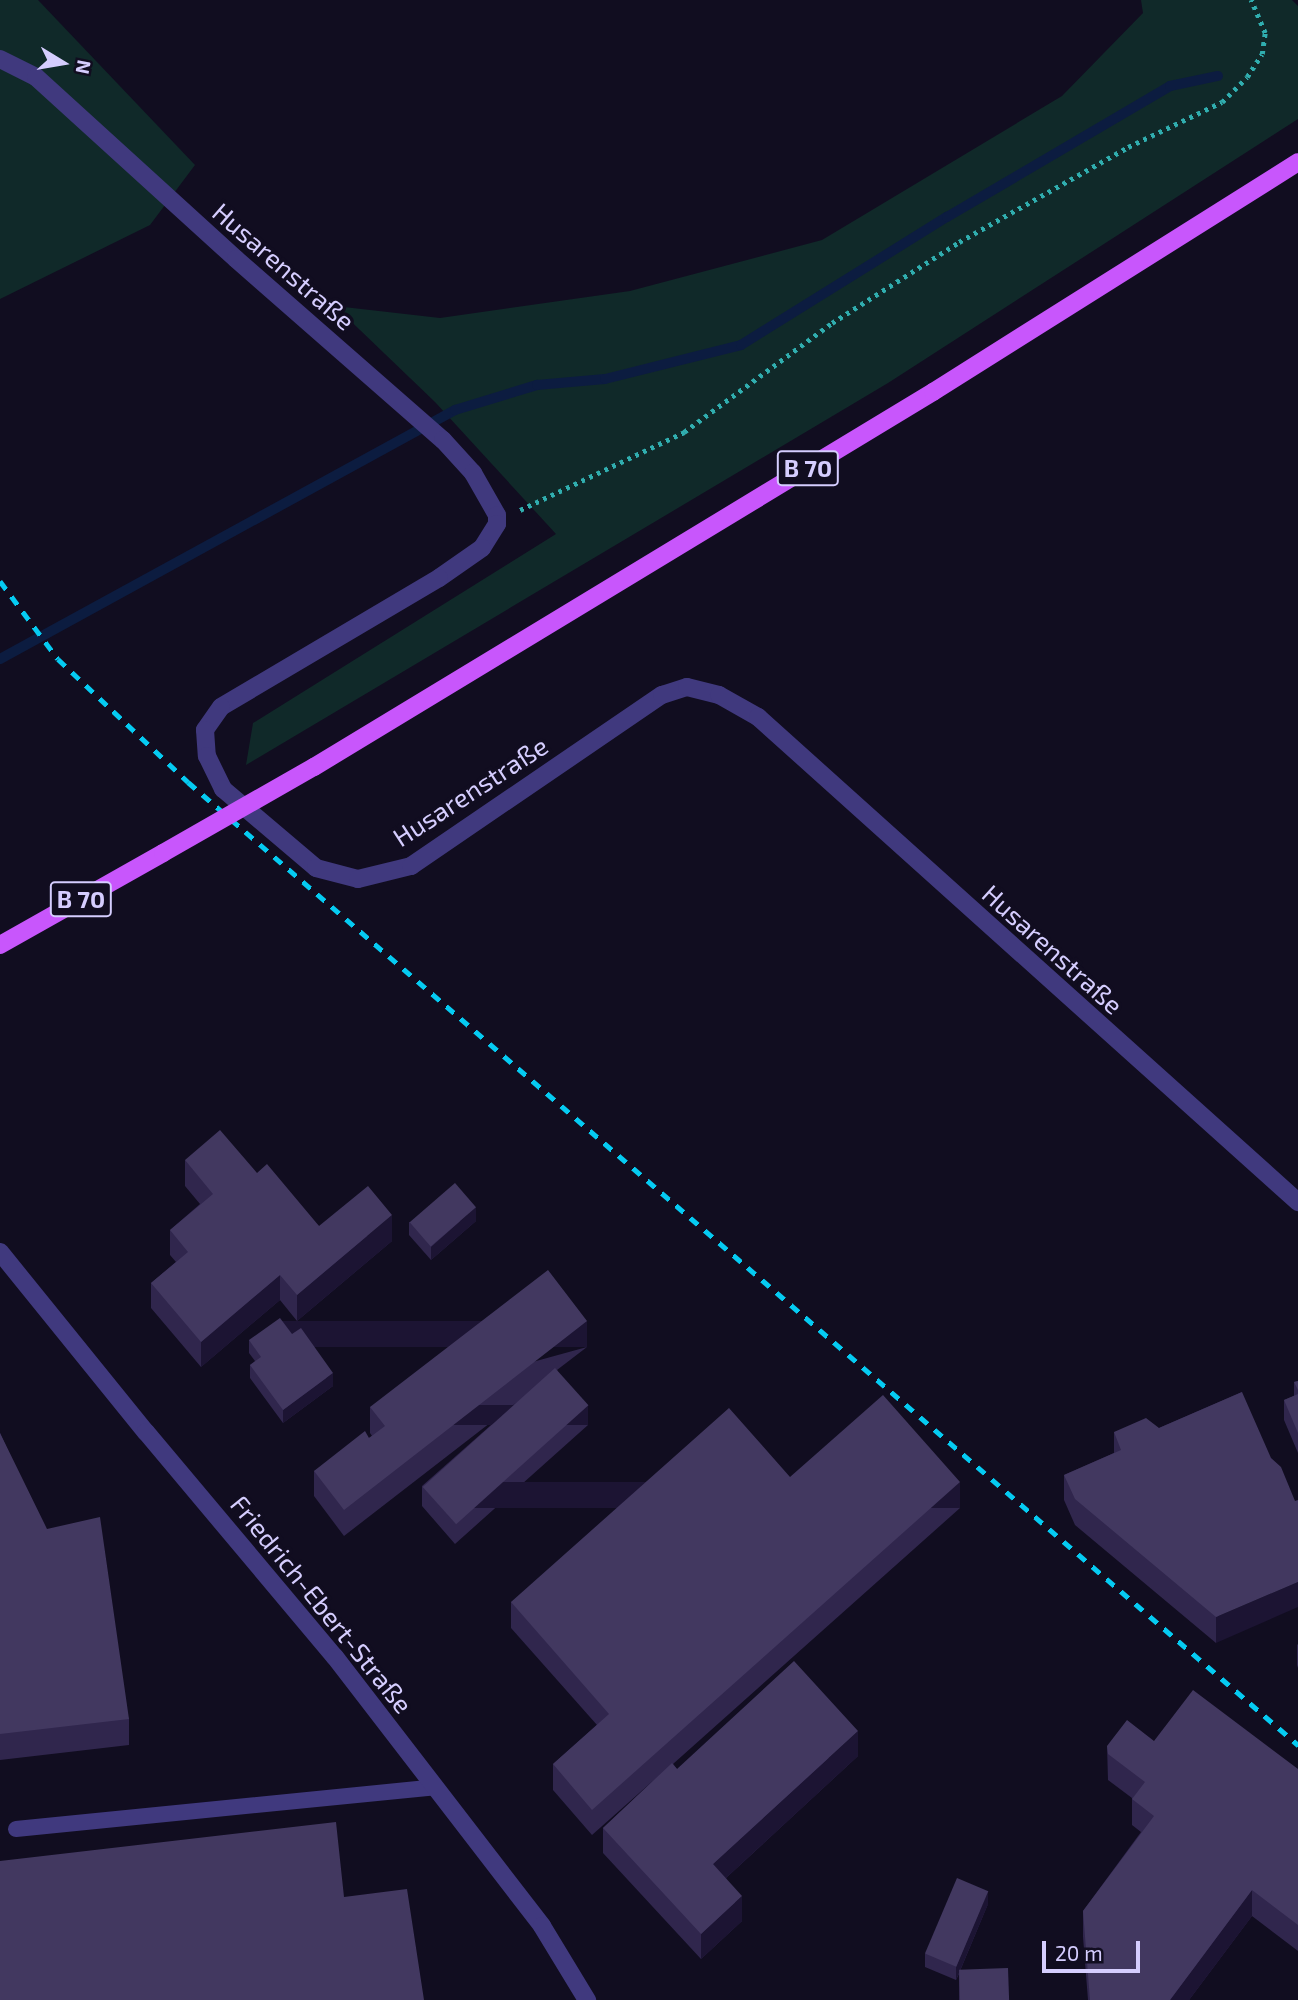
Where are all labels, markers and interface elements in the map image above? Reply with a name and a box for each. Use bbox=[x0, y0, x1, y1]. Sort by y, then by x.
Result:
north arrow bbox=[28, 28, 98, 98]
text: N bbox=[72, 58, 97, 76]
street label: Husarenstraße bbox=[207, 196, 361, 336]
road number: B 70 bbox=[776, 448, 840, 489]
street label: Husarenstraße bbox=[387, 729, 553, 853]
road number: B 70 bbox=[50, 878, 112, 919]
street label: Husarenstraße bbox=[976, 878, 1130, 1020]
street label: Friedrich-Ebert-Straße bbox=[225, 1489, 419, 1719]
scale bar bbox=[1046, 1926, 1144, 1970]
text: 20 m bbox=[1055, 1940, 1103, 1965]

